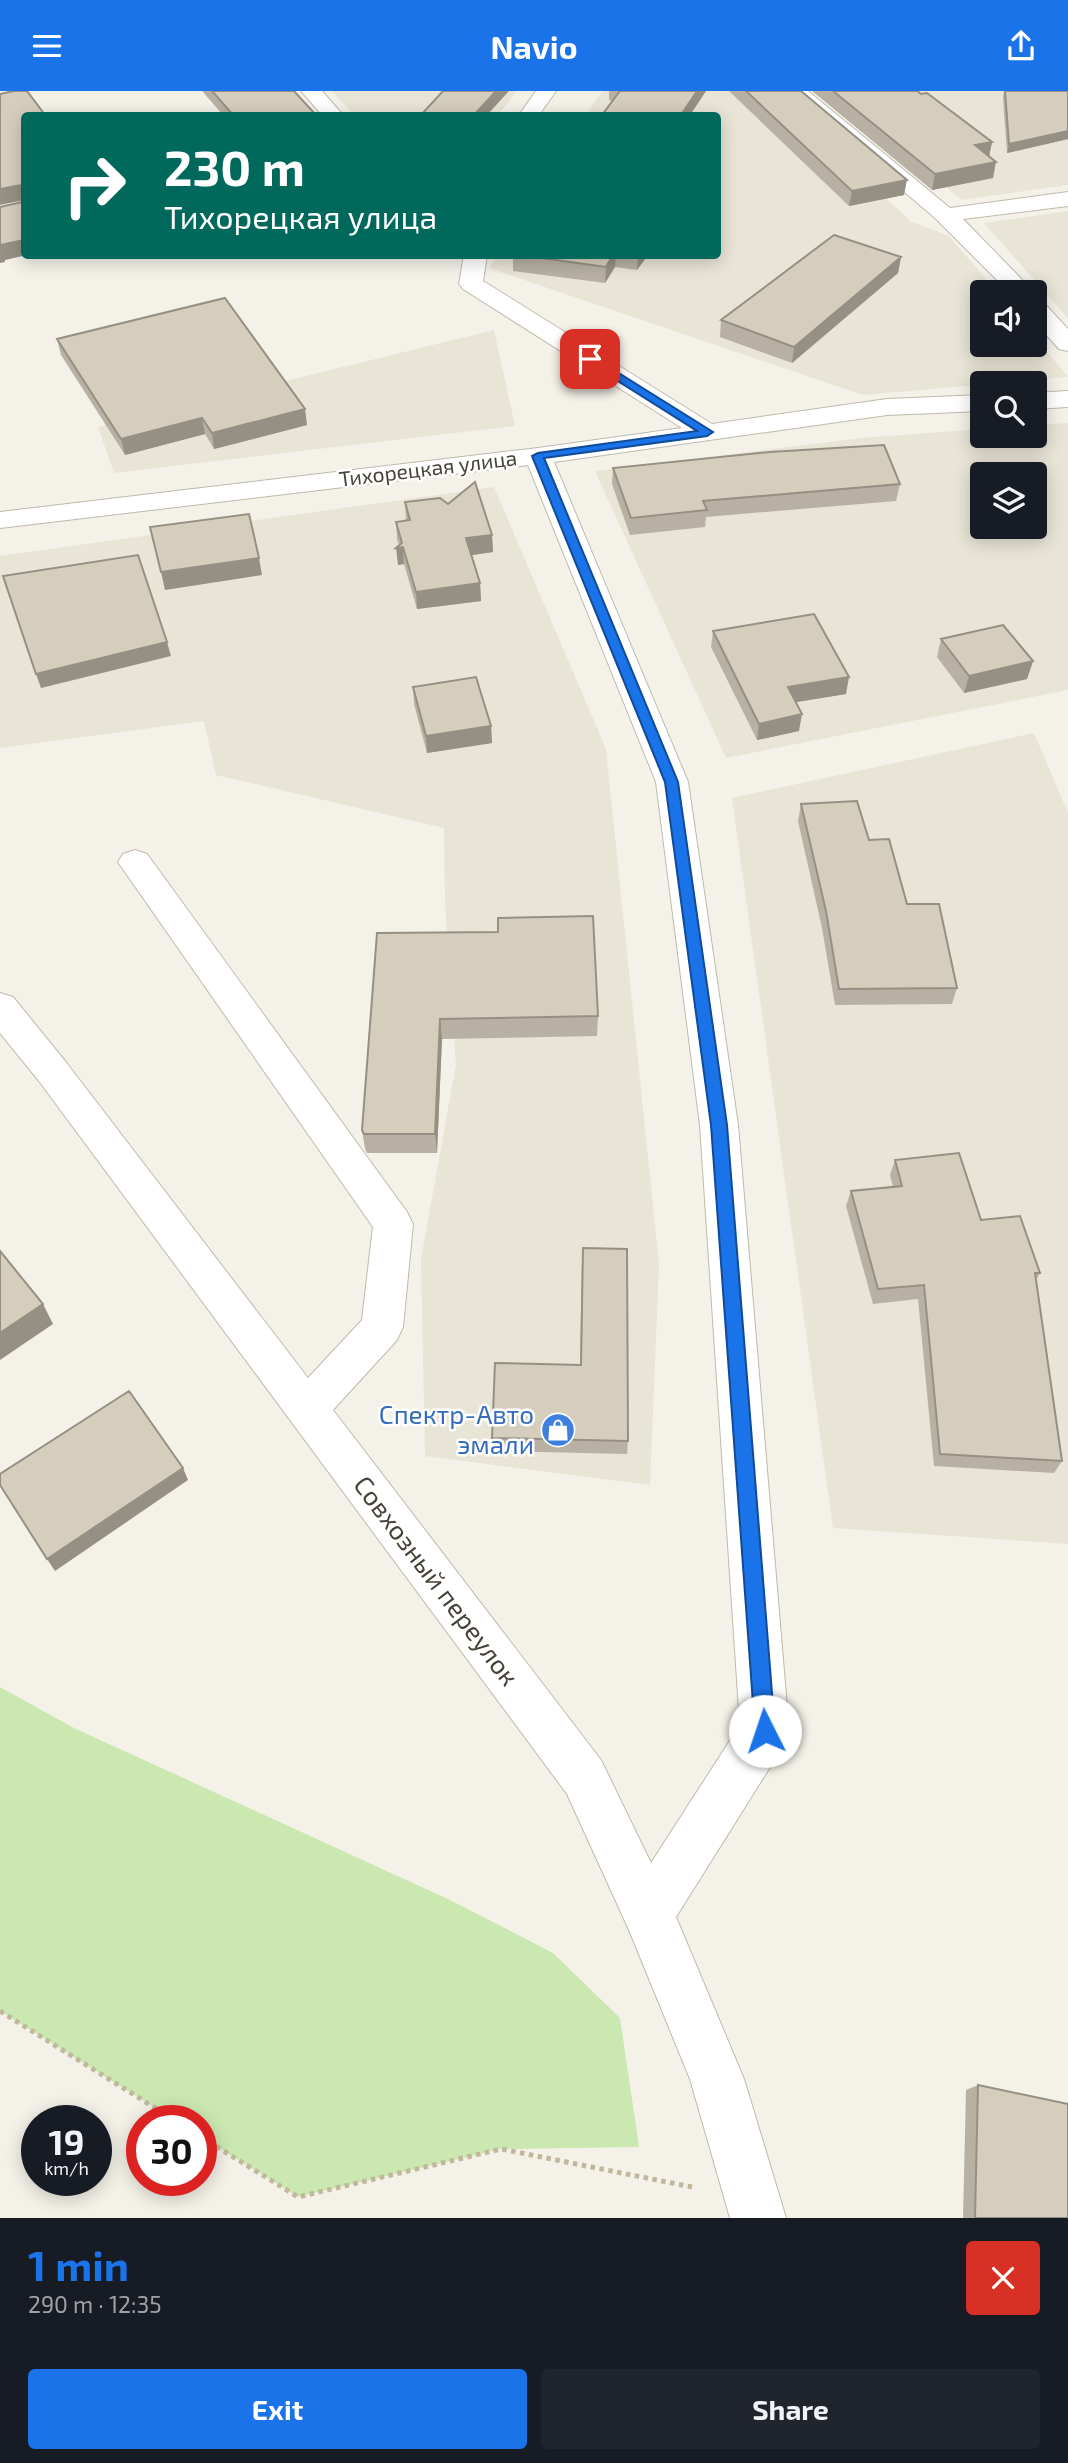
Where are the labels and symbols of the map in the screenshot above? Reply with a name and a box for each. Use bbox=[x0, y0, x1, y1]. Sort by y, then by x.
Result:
pin bbox=[560, 329, 620, 389]
street label: Тихорецкая улица bbox=[337, 444, 518, 492]
place label: Спектр-Авто эмали bbox=[379, 1398, 534, 1459]
shop icon: Спектр-Авто эмали bbox=[539, 1411, 577, 1449]
street label: Совхозный переулок bbox=[347, 1469, 526, 1692]
position arrow bbox=[728, 1694, 802, 1768]
speed limit sign: 30 bbox=[126, 2105, 217, 2196]

